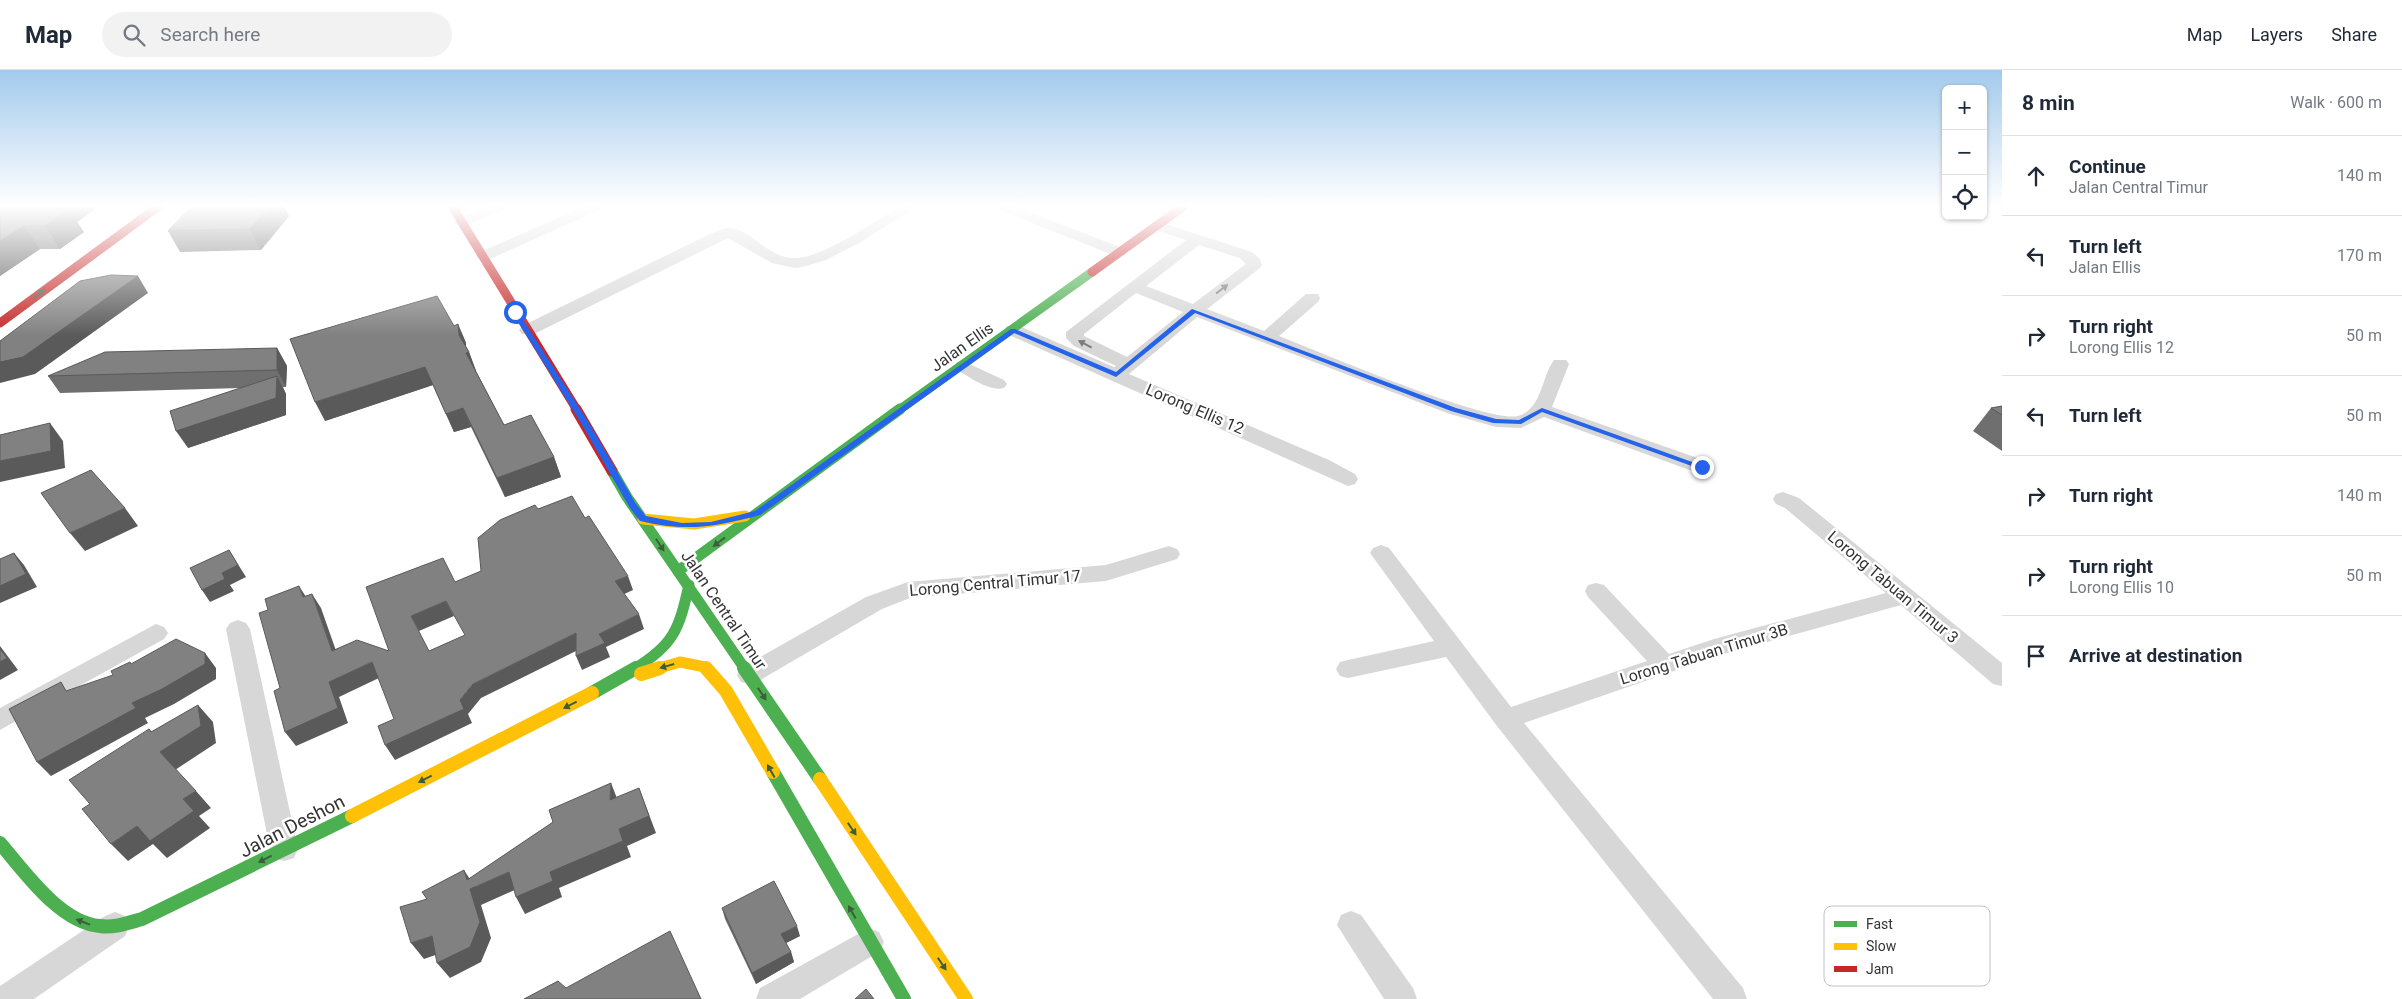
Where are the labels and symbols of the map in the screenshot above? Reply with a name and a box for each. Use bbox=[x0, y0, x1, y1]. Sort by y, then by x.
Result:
one-way arrow bbox=[1215, 284, 1228, 295]
one-way arrow bbox=[32, 289, 45, 300]
route start bbox=[504, 301, 527, 324]
street label: Jalan Ellis bbox=[927, 319, 997, 375]
one-way arrow bbox=[1078, 340, 1092, 348]
street label: Lorong Ellis 12 bbox=[1143, 380, 1247, 438]
route end bbox=[1691, 456, 1714, 479]
street label: Lorong Tabuan Timur 3 bbox=[1824, 527, 1962, 647]
one-way arrow bbox=[712, 537, 726, 547]
one-way arrow bbox=[656, 538, 665, 552]
street label: Jalan Central Timur bbox=[677, 547, 771, 673]
street label: Lorong Central Timur 17 bbox=[909, 566, 1081, 600]
street label: Lorong Tabuan Timur 3B bbox=[1618, 619, 1790, 689]
one-way arrow bbox=[660, 662, 675, 670]
one-way arrow bbox=[757, 687, 767, 700]
one-way arrow bbox=[563, 701, 577, 709]
one-way arrow bbox=[767, 764, 775, 779]
one-way arrow bbox=[418, 775, 433, 783]
street label: Jalan Deshon bbox=[235, 790, 349, 862]
one-way arrow bbox=[847, 822, 857, 835]
one-way arrow bbox=[257, 855, 272, 863]
one-way arrow bbox=[848, 905, 856, 919]
legend bbox=[1824, 906, 1990, 986]
text: Fast bbox=[1866, 916, 1893, 932]
one-way arrow bbox=[75, 918, 90, 925]
text: Slow bbox=[1866, 938, 1897, 954]
one-way arrow bbox=[938, 957, 947, 970]
text: Jam bbox=[1866, 961, 1894, 977]

